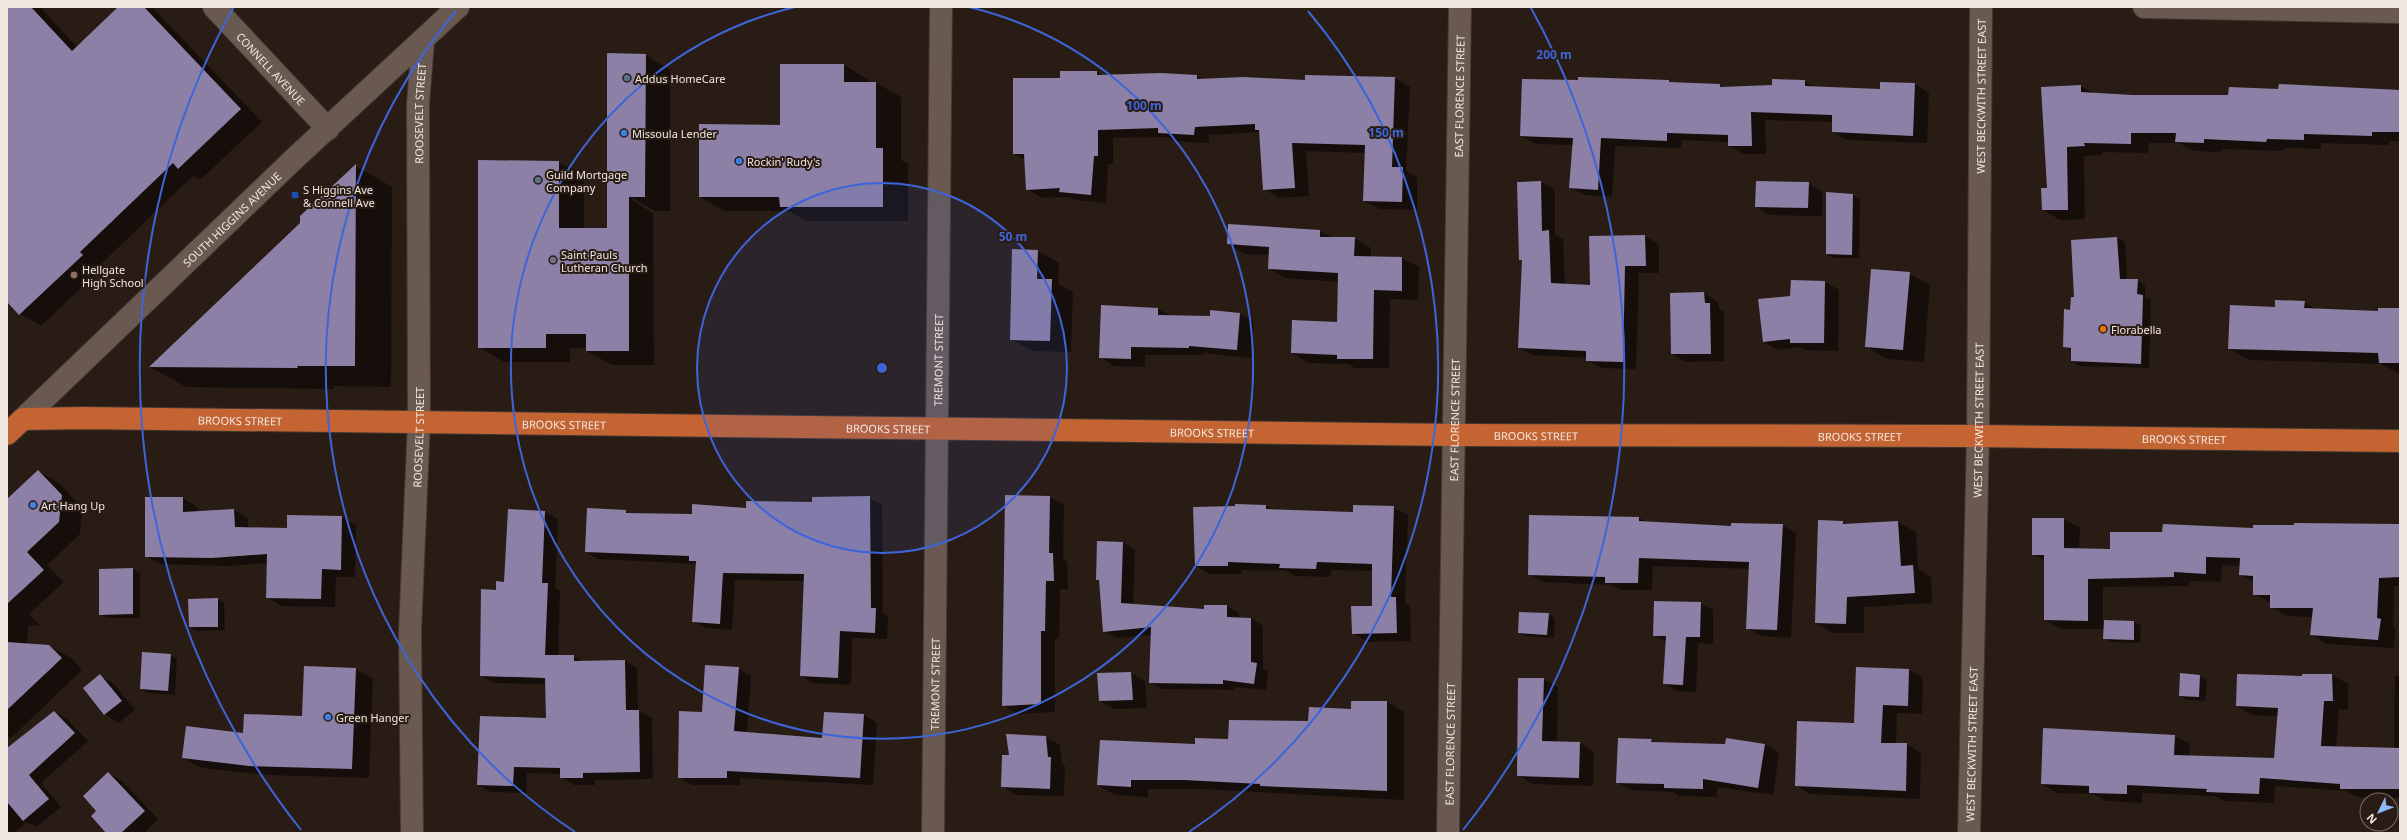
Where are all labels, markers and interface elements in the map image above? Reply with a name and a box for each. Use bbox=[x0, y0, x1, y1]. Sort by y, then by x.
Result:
street label: WEST BECKWITH STREET EAST bbox=[1972, 18, 1988, 174]
street label: CONNELL AVENUE bbox=[234, 29, 309, 108]
street label: EAST FLORENCE STREET bbox=[1450, 35, 1467, 158]
text: 200 m bbox=[1536, 46, 1572, 63]
street label: ROOSEVELT STREET bbox=[410, 62, 429, 164]
place label: Addus HomeCare bbox=[635, 71, 725, 86]
marker: Addus HomeCare bbox=[622, 73, 632, 83]
text: 100 m bbox=[1126, 97, 1162, 114]
text: 150 m bbox=[1368, 124, 1404, 141]
place label: Missoula Lender bbox=[632, 126, 717, 141]
marker: Missoula Lender bbox=[619, 128, 629, 138]
place label: Rockin' Rudy's bbox=[747, 154, 820, 169]
marker: Rockin' Rudy's bbox=[734, 156, 744, 166]
place label: Guild Mortgage Company bbox=[546, 167, 627, 195]
street label: SOUTH HIGGINS AVENUE bbox=[179, 168, 284, 270]
marker: Guild Mortgage Company bbox=[533, 175, 543, 185]
place label: S Higgins Ave & Connell Ave bbox=[303, 182, 375, 210]
marker: S Higgins Ave & Connell Ave bbox=[290, 190, 300, 200]
text: 50 m bbox=[999, 228, 1027, 245]
place label: Saint Pauls Lutheran Church bbox=[561, 247, 648, 275]
marker: Saint Pauls Lutheran Church bbox=[548, 255, 558, 265]
place label: Hellgate High School bbox=[82, 262, 144, 290]
marker: Hellgate High School bbox=[69, 270, 79, 280]
street label: TREMONT STREET bbox=[930, 314, 946, 406]
place label: Florabella bbox=[2111, 322, 2162, 337]
marker: Florabella bbox=[2098, 324, 2108, 334]
street label: WEST BECKWITH STREET EAST bbox=[1969, 342, 1986, 498]
street label: EAST FLORENCE STREET bbox=[1446, 359, 1462, 482]
centre of rings bbox=[875, 361, 889, 375]
street label: ROOSEVELT STREET bbox=[409, 387, 427, 488]
street label: BROOKS STREET bbox=[198, 412, 282, 428]
street label: BROOKS STREET bbox=[522, 416, 606, 432]
street label: BROOKS STREET bbox=[846, 420, 930, 436]
street label: BROOKS STREET bbox=[1170, 424, 1254, 440]
street label: BROOKS STREET bbox=[1494, 428, 1578, 443]
street label: BROOKS STREET bbox=[1818, 428, 1902, 443]
street label: BROOKS STREET bbox=[2142, 430, 2226, 446]
place label: Art Hang Up bbox=[41, 498, 105, 513]
marker: Art Hang Up bbox=[28, 500, 38, 510]
street label: TREMONT STREET bbox=[926, 638, 942, 730]
street label: WEST BECKWITH STREET EAST bbox=[1962, 666, 1980, 822]
street label: EAST FLORENCE STREET bbox=[1441, 683, 1458, 805]
place label: Green Hanger bbox=[336, 710, 409, 725]
marker: Green Hanger bbox=[323, 712, 333, 722]
north arrow bbox=[2359, 792, 2399, 832]
text: N bbox=[2363, 811, 2380, 828]

